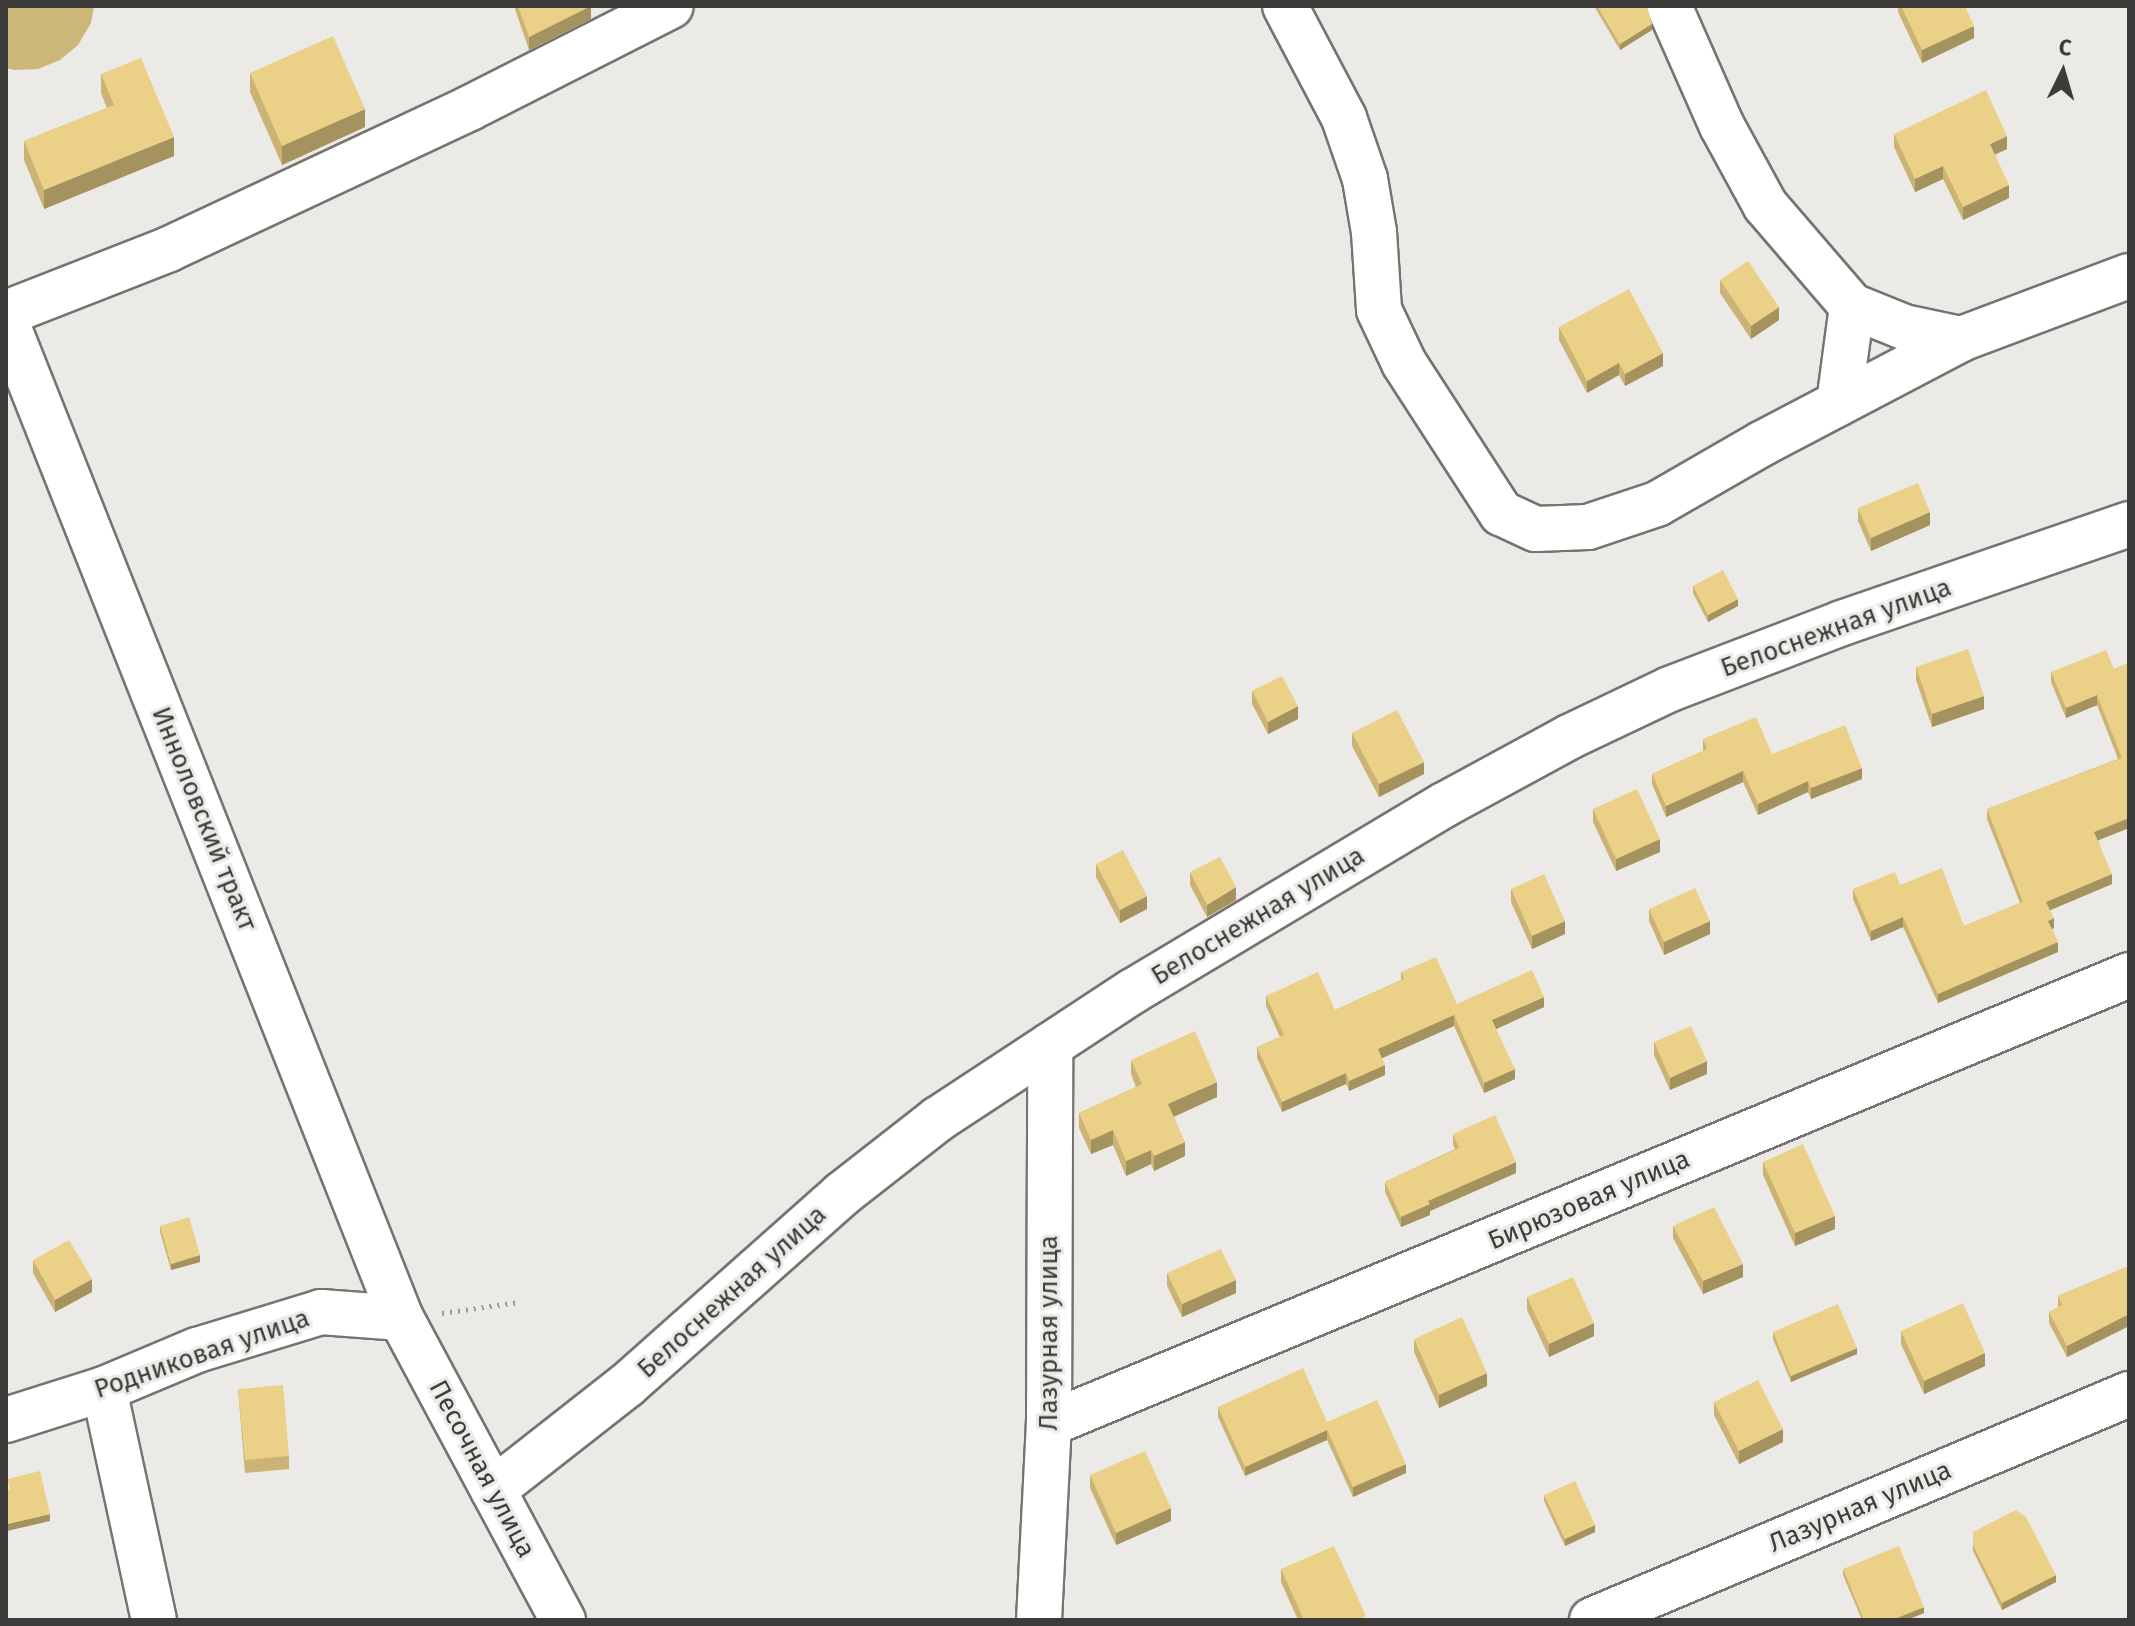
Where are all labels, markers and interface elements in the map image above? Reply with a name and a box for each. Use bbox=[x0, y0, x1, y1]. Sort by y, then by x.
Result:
north arrow bbox=[2023, 32, 2103, 112]
text: С bbox=[2058, 34, 2073, 62]
street label: Белоснежная улица bbox=[1717, 572, 1955, 684]
street label: Инноловский тракт bbox=[145, 703, 263, 935]
street label: Белоснежная улица bbox=[1146, 840, 1370, 992]
street label: Бирюзовая улица bbox=[1483, 1143, 1695, 1257]
street label: Белоснежная улица bbox=[631, 1199, 833, 1385]
street label: Лазурная улица bbox=[1033, 1235, 1065, 1431]
street label: Родниковая улица bbox=[90, 1303, 314, 1405]
street label: Песочная улица bbox=[422, 1375, 542, 1563]
street label: Лазурная улица bbox=[1764, 1454, 1956, 1560]

